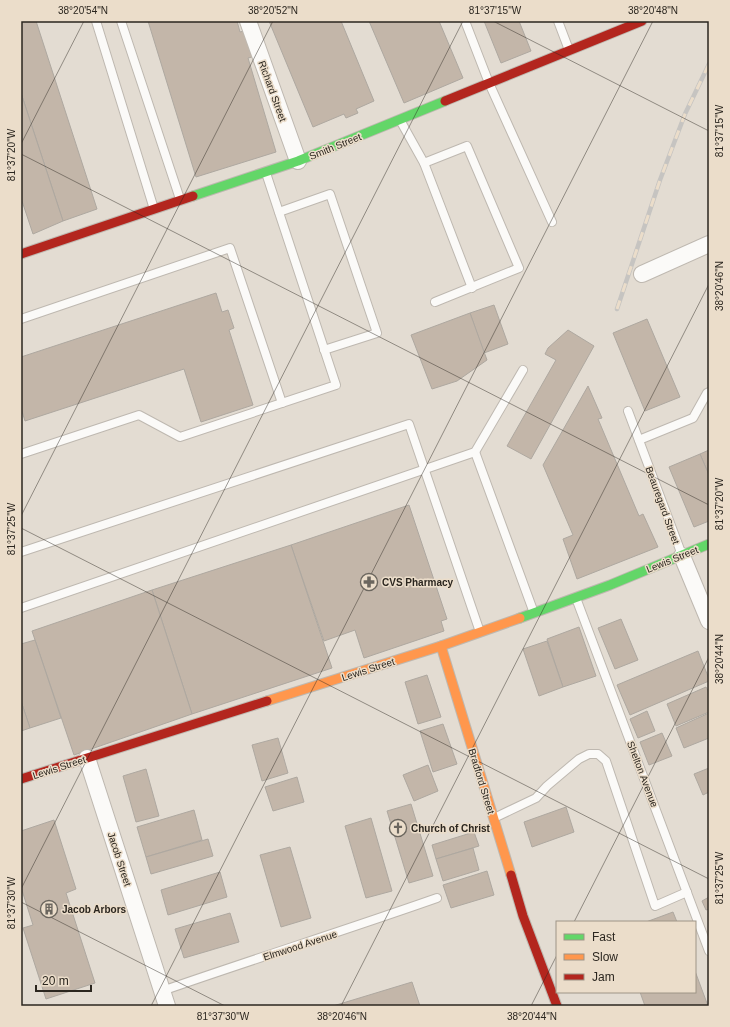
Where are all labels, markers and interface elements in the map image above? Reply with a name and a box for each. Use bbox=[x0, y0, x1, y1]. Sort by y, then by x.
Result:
text: 38°20'54"N bbox=[58, 5, 108, 16]
text: 38°20'52"N bbox=[248, 5, 298, 16]
text: 81°37'15"W bbox=[469, 5, 522, 16]
text: 38°20'48"N bbox=[628, 5, 678, 16]
street label: Richard Street bbox=[256, 59, 289, 123]
text: 81°37'15"W bbox=[714, 104, 725, 157]
text: 81°37'20"W bbox=[6, 128, 17, 181]
street label: Smith Street bbox=[308, 131, 363, 162]
text: 38°20'46"N bbox=[714, 261, 725, 311]
street label: Beauregard Street bbox=[643, 465, 682, 546]
text: 81°37'20"W bbox=[714, 477, 725, 530]
text: 81°37'25"W bbox=[6, 502, 17, 555]
street label: Lewis Street bbox=[645, 544, 700, 575]
pharmacy icon: CVS Pharmacy bbox=[359, 572, 379, 592]
place label: CVS Pharmacy bbox=[382, 577, 454, 588]
text: 38°20'44"N bbox=[714, 634, 725, 684]
street label: Lewis Street bbox=[340, 656, 396, 683]
street label: Shelton Avenue bbox=[625, 740, 660, 809]
street label: Bradford Street bbox=[466, 747, 497, 815]
street label: Lewis Street bbox=[31, 754, 87, 781]
church icon: Church of Christ bbox=[388, 818, 408, 838]
place label: Church of Christ bbox=[411, 823, 491, 834]
street label: Jacob Street bbox=[106, 831, 133, 888]
text: 81°37'25"W bbox=[714, 851, 725, 904]
text: 81°37'30"W bbox=[6, 876, 17, 929]
building icon: Jacob Arbors bbox=[39, 899, 59, 919]
place label: Jacob Arbors bbox=[62, 904, 127, 915]
legend bbox=[556, 921, 696, 993]
street label: Elmwood Avenue bbox=[262, 928, 339, 963]
text: Fast bbox=[592, 930, 616, 944]
text: Slow bbox=[592, 950, 618, 964]
scale bar bbox=[36, 967, 91, 993]
text: Jam bbox=[592, 970, 615, 984]
text: 20 m bbox=[42, 974, 69, 988]
text: 81°37'30"W bbox=[197, 1011, 250, 1022]
text: 38°20'46"N bbox=[317, 1011, 367, 1022]
text: 38°20'44"N bbox=[507, 1011, 557, 1022]

